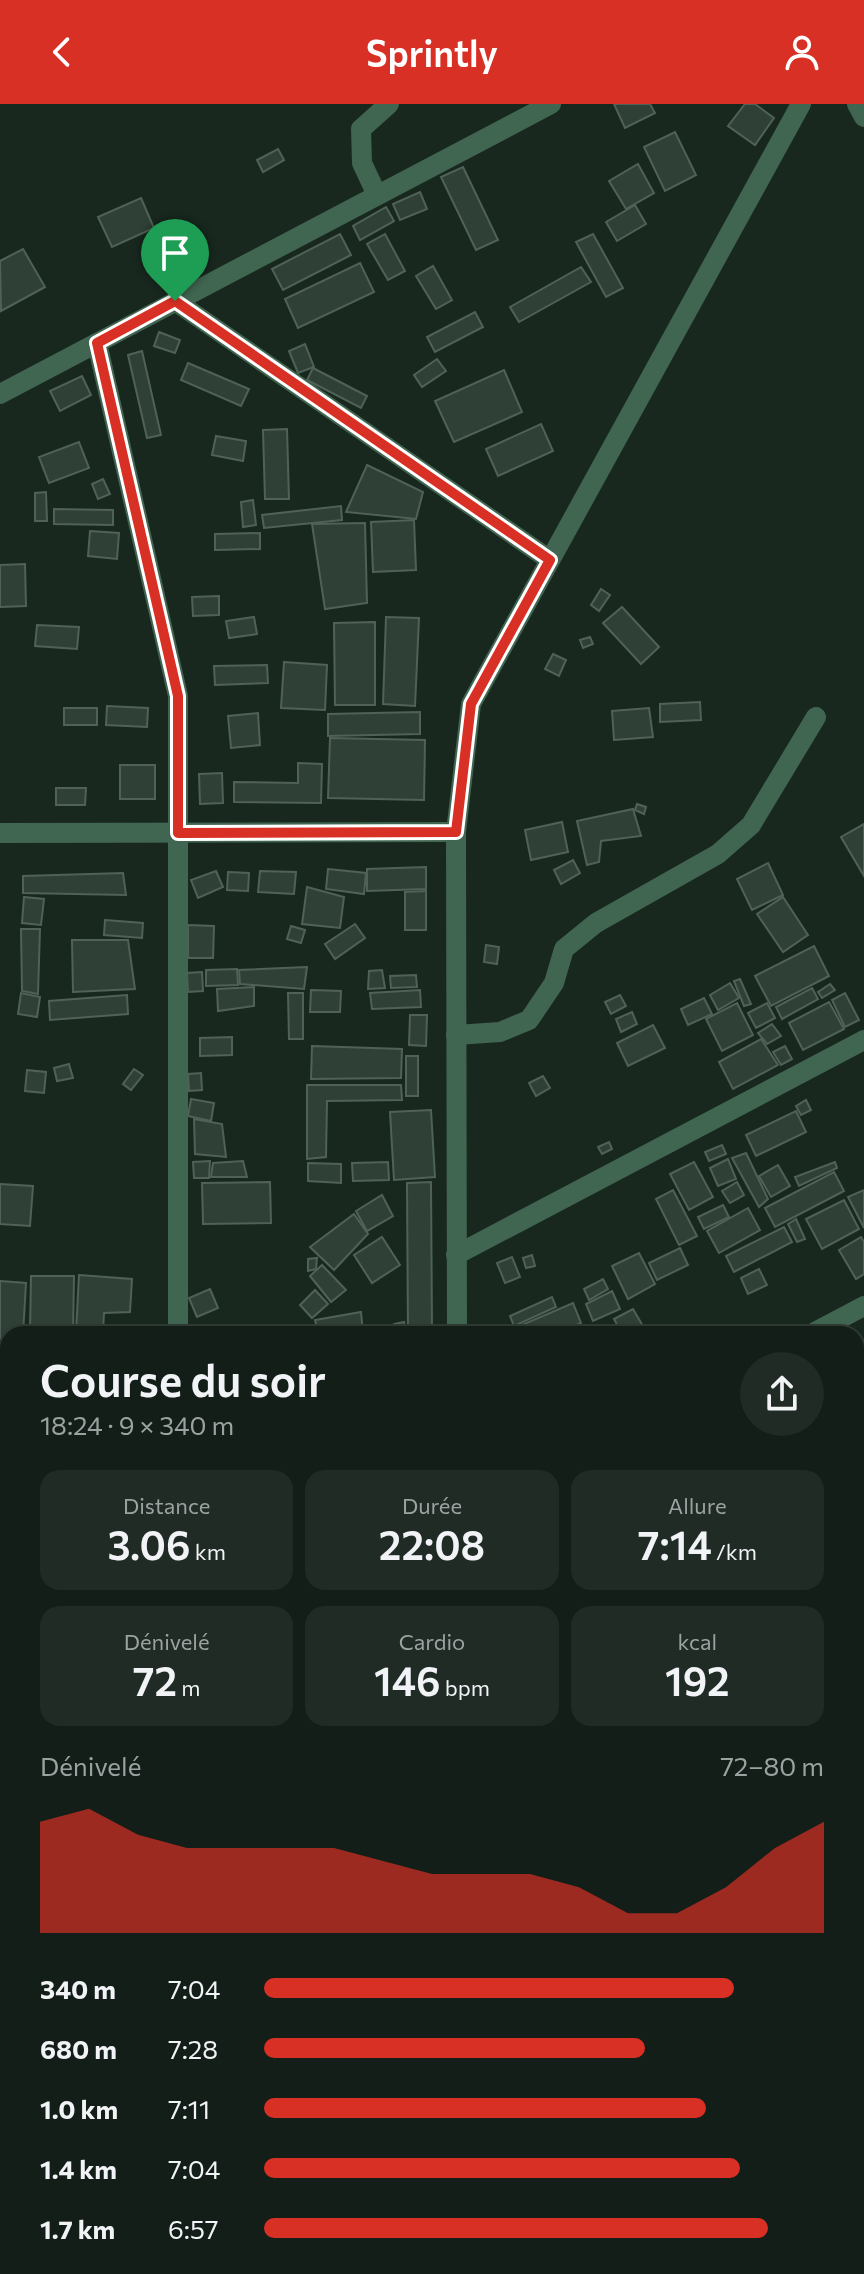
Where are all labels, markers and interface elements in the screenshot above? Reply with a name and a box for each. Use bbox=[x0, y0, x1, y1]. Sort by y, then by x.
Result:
icon: back bbox=[40, 30, 84, 74]
text: Sprintly bbox=[366, 30, 498, 74]
icon: person bbox=[780, 30, 824, 74]
pin bbox=[141, 219, 209, 301]
icon: arrive bbox=[153, 231, 197, 275]
text: Course du soir bbox=[40, 1352, 326, 1406]
button: share bbox=[740, 1352, 824, 1436]
text: 18:24 · 9 × 340 m bbox=[40, 1409, 234, 1440]
text: Distance bbox=[123, 1492, 210, 1519]
text: Durée bbox=[402, 1492, 462, 1519]
text: Allure bbox=[668, 1492, 727, 1519]
text: 3.06 bbox=[107, 1519, 191, 1568]
text: 22:08 bbox=[379, 1519, 485, 1568]
text: 7:14 bbox=[638, 1519, 712, 1568]
text: km bbox=[191, 1538, 226, 1565]
text: /km bbox=[712, 1538, 757, 1565]
text: Dénivelé bbox=[124, 1628, 210, 1655]
text: Cardio bbox=[399, 1628, 465, 1655]
text: kcal bbox=[678, 1628, 717, 1655]
text: 72 bbox=[133, 1655, 177, 1704]
text: 146 bbox=[374, 1655, 441, 1704]
text: 192 bbox=[665, 1655, 730, 1704]
text: m bbox=[177, 1674, 201, 1701]
text: bpm bbox=[441, 1674, 490, 1701]
text: Dénivelé bbox=[40, 1750, 141, 1781]
text: 72–80 m bbox=[720, 1750, 824, 1781]
text: 340 m bbox=[40, 1973, 116, 2004]
text: 7:04 bbox=[168, 1973, 220, 2004]
text: 680 m bbox=[40, 2033, 117, 2064]
text: 7:28 bbox=[168, 2033, 218, 2064]
text: 1.0 km bbox=[40, 2093, 118, 2124]
text: 7:11 bbox=[168, 2093, 210, 2124]
text: 1.4 km bbox=[40, 2153, 117, 2184]
text: 7:04 bbox=[168, 2153, 220, 2184]
text: 1.7 km bbox=[40, 2213, 115, 2244]
text: 6:57 bbox=[168, 2213, 219, 2244]

